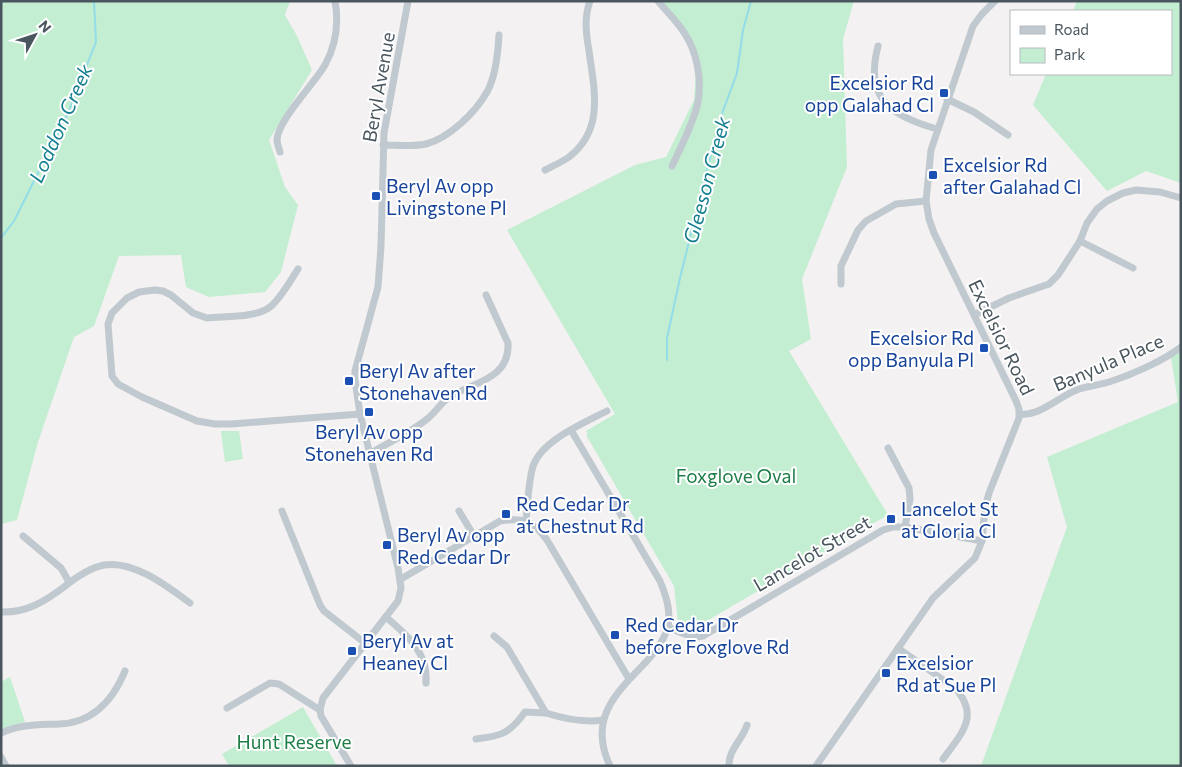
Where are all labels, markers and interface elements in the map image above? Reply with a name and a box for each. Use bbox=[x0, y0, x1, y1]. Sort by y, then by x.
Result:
north arrow bbox=[10, 10, 60, 60]
legend bbox=[1010, 10, 1172, 75]
text: N bbox=[35, 17, 55, 36]
text: Road bbox=[1054, 20, 1089, 38]
street label: Beryl Avenue bbox=[357, 30, 399, 144]
text: Park bbox=[1054, 45, 1085, 63]
water label: Loddon Creek bbox=[23, 59, 97, 186]
place label: Excelsior Rd opp Galahad Cl bbox=[805, 71, 934, 116]
marker: Excelsior Rd opp Galahad Cl bbox=[938, 87, 950, 99]
water label: Gleeson Creek bbox=[678, 113, 735, 246]
place label: Excelsior Rd after Galahad Cl bbox=[943, 153, 1081, 198]
marker: Excelsior Rd after Galahad Cl bbox=[927, 169, 939, 181]
place label: Beryl Av opp Livingstone Pl bbox=[386, 174, 506, 219]
marker: Beryl Av opp Livingstone Pl bbox=[370, 190, 382, 202]
street label: Excelsior Road bbox=[964, 275, 1040, 399]
place label: Excelsior Rd opp Banyula Pl bbox=[848, 326, 974, 371]
street label: Banyula Place bbox=[1049, 328, 1167, 396]
marker: Excelsior Rd opp Banyula Pl bbox=[978, 342, 990, 354]
place label: Beryl Av after Stonehaven Rd bbox=[359, 359, 488, 404]
marker: Beryl Av after Stonehaven Rd bbox=[343, 375, 355, 387]
marker: Beryl Av opp Stonehaven Rd bbox=[363, 406, 375, 418]
place label: Beryl Av opp Stonehaven Rd bbox=[305, 420, 433, 465]
park label: Foxglove Oval bbox=[676, 464, 796, 487]
place label: Red Cedar Dr at Chestnut Rd bbox=[516, 492, 644, 537]
place label: Lancelot St at Gloria Cl bbox=[901, 497, 999, 542]
marker: Red Cedar Dr at Chestnut Rd bbox=[500, 508, 512, 520]
street label: Lancelot Street bbox=[749, 510, 875, 596]
marker: Lancelot St at Gloria Cl bbox=[885, 513, 897, 525]
place label: Beryl Av opp Red Cedar Dr bbox=[397, 523, 511, 568]
marker: Beryl Av opp Red Cedar Dr bbox=[381, 539, 393, 551]
place label: Red Cedar Dr before Foxglove Rd bbox=[625, 613, 789, 658]
place label: Beryl Av at Heaney Cl bbox=[362, 629, 454, 674]
marker: Red Cedar Dr before Foxglove Rd bbox=[609, 629, 621, 641]
marker: Beryl Av at Heaney Cl bbox=[346, 645, 358, 657]
place label: Excelsior Rd at Sue Pl bbox=[896, 651, 996, 696]
marker: Excelsior Rd at Sue Pl bbox=[880, 667, 892, 679]
park label: Hunt Reserve bbox=[237, 730, 352, 753]

